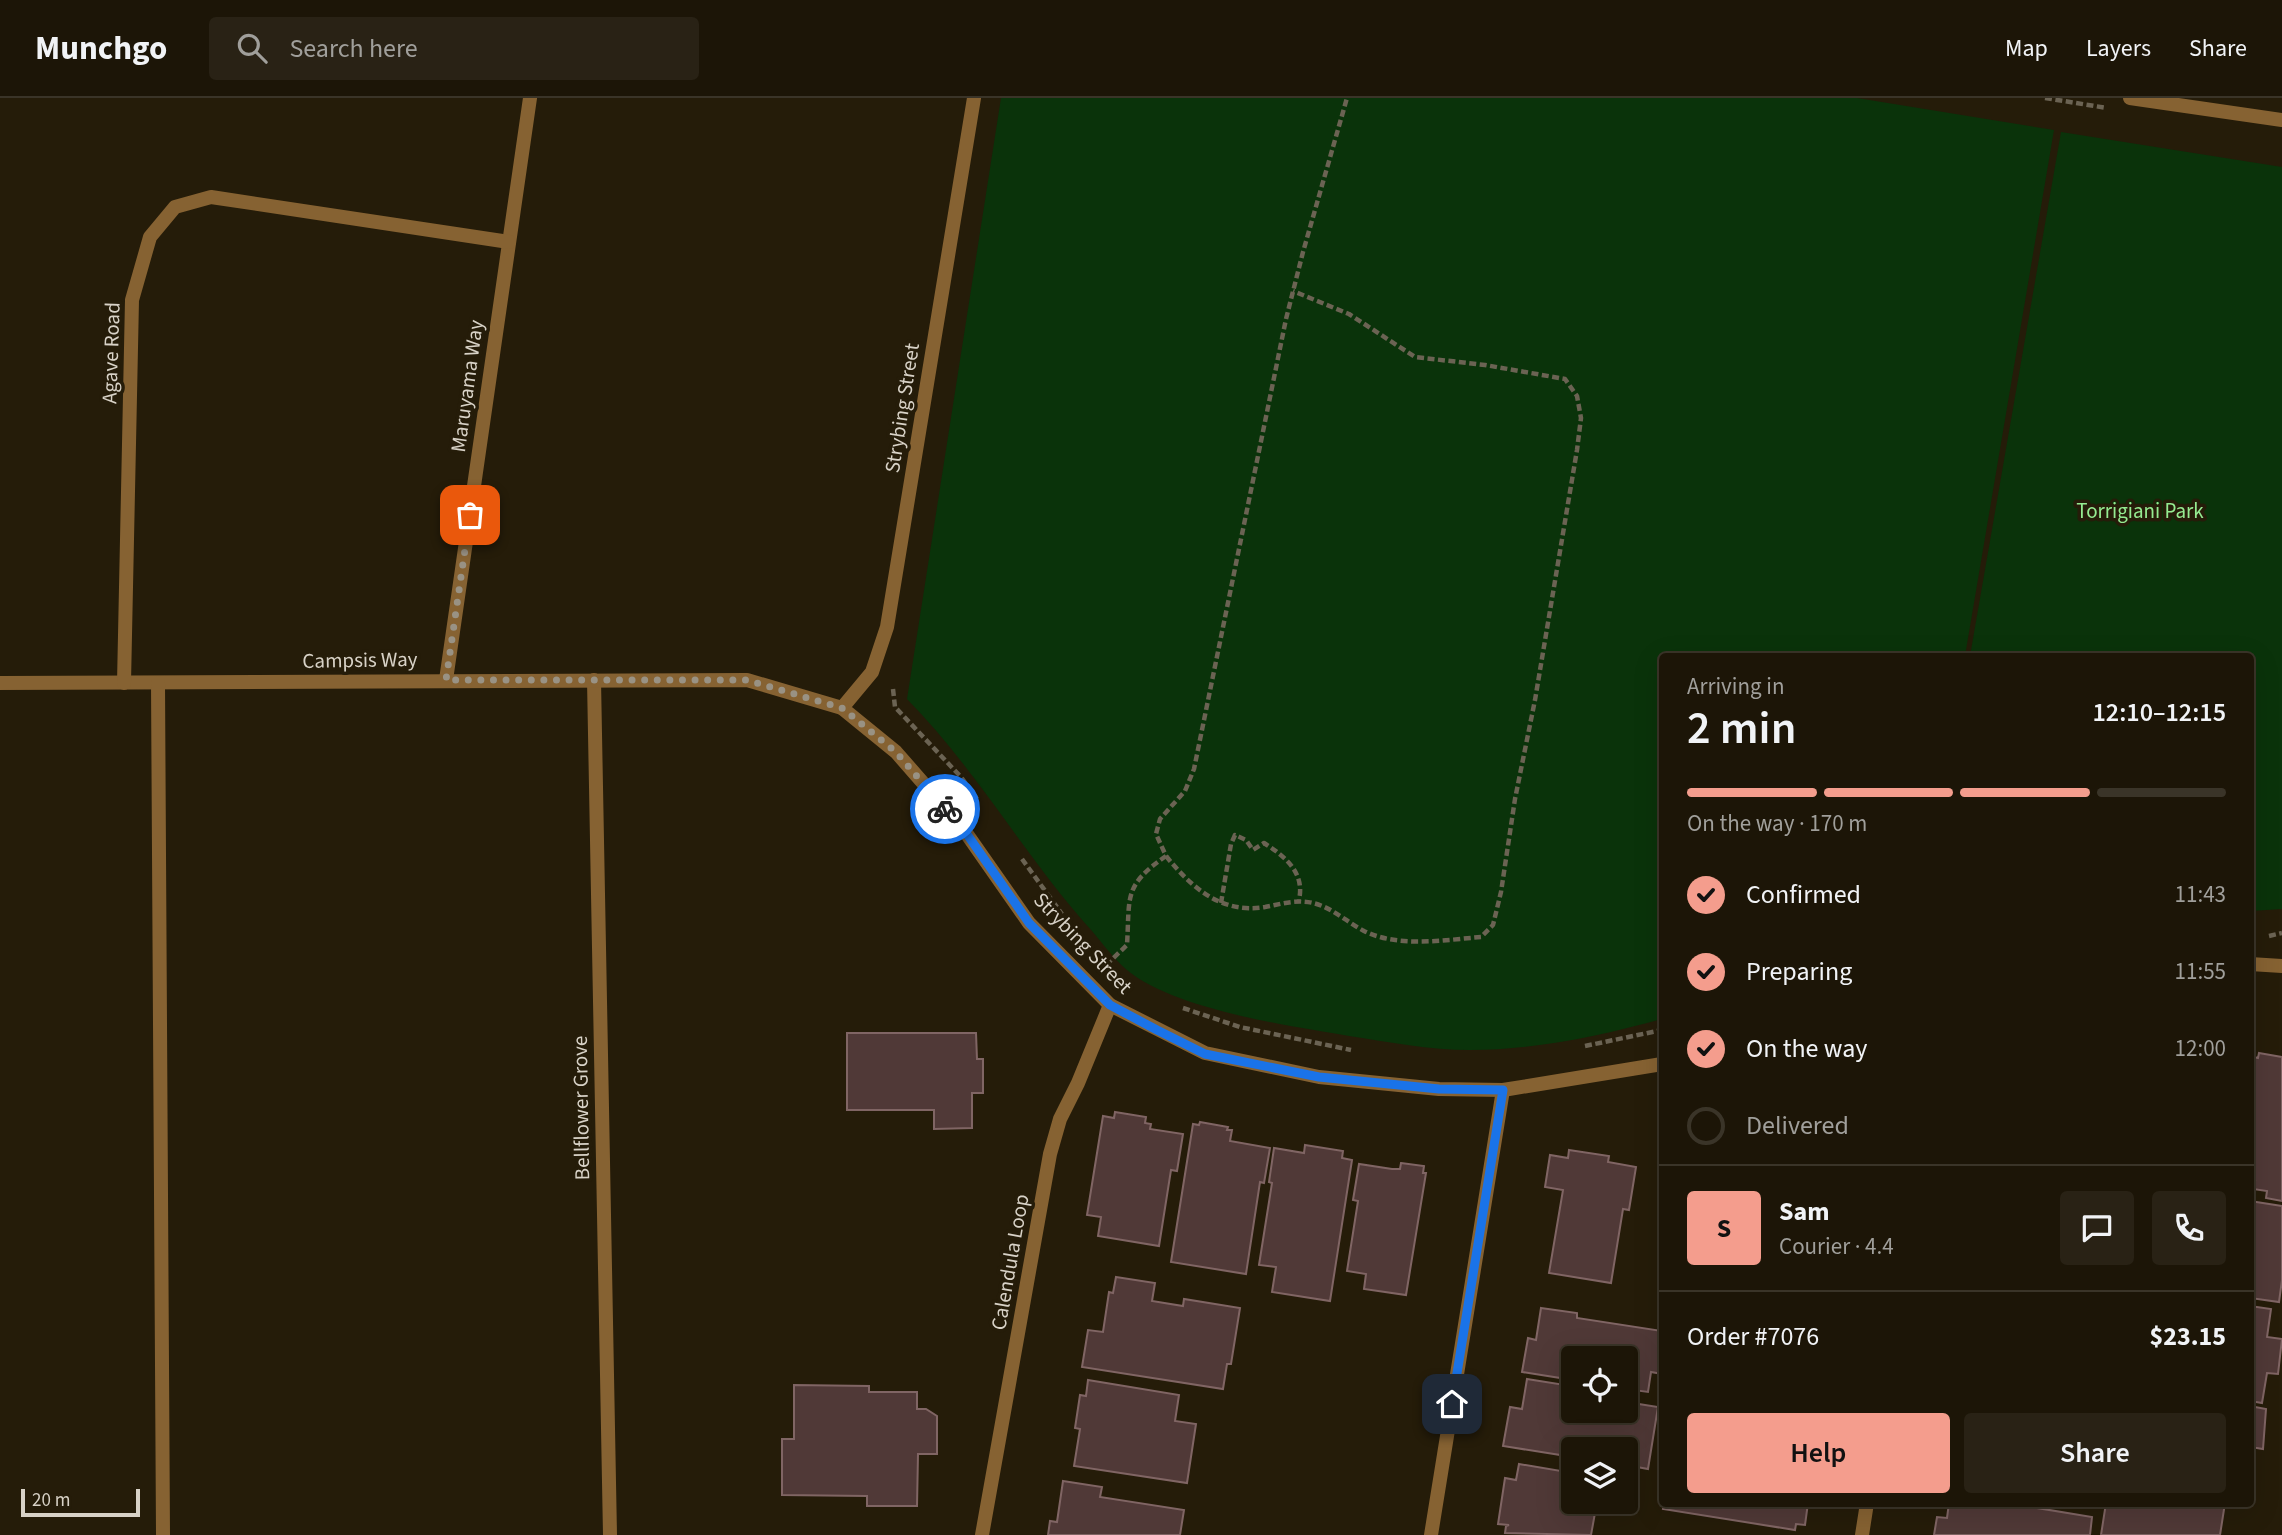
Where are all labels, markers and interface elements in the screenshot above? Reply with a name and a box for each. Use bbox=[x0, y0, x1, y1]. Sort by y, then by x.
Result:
search box bbox=[209, 17, 699, 80]
text: Munchgo bbox=[35, 25, 167, 72]
icon: search bbox=[233, 29, 271, 67]
text: Search here bbox=[289, 30, 418, 67]
text: Map bbox=[2005, 31, 2048, 66]
text: Layers bbox=[2086, 31, 2151, 66]
text: Share bbox=[2189, 31, 2247, 66]
street label: Agave Road bbox=[94, 302, 128, 404]
street label: Maruyama Way bbox=[443, 318, 491, 454]
street label: Strybing Street bbox=[877, 341, 927, 475]
pin bbox=[440, 485, 500, 545]
icon: bag bbox=[451, 496, 489, 534]
park label: Torrigiani Park bbox=[2076, 496, 2204, 526]
street label: Campsis Way bbox=[302, 644, 418, 676]
text: Arriving in bbox=[1687, 670, 1785, 703]
text: 12:10–12:15 bbox=[2093, 694, 2226, 731]
text: 2 min bbox=[1687, 696, 1796, 761]
courier bbox=[910, 774, 980, 844]
icon: bike bbox=[926, 790, 964, 828]
text: On the way · 170 m bbox=[1687, 807, 1867, 840]
icon: check bbox=[1687, 876, 1725, 914]
text: Confirmed bbox=[1746, 876, 1861, 913]
text: 11:43 bbox=[2175, 878, 2226, 911]
street label: Strybing Street bbox=[1027, 885, 1139, 1001]
icon: check bbox=[1687, 953, 1725, 991]
text: Preparing bbox=[1746, 953, 1852, 990]
text: 11:55 bbox=[2175, 955, 2226, 988]
icon: check bbox=[1687, 1030, 1725, 1068]
text: On the way bbox=[1746, 1030, 1867, 1067]
text: 12:00 bbox=[2175, 1032, 2226, 1065]
street label: Bellflower Grove bbox=[565, 1035, 597, 1181]
text: Delivered bbox=[1746, 1107, 1849, 1144]
button: chat bbox=[2060, 1191, 2134, 1265]
button: phone bbox=[2152, 1191, 2226, 1265]
street label: Calendula Loop bbox=[983, 1192, 1037, 1332]
text: Sam bbox=[1779, 1193, 1829, 1230]
text: S bbox=[1717, 1210, 1731, 1247]
text: Courier · 4.4 bbox=[1779, 1230, 1894, 1263]
text: Order #7076 bbox=[1687, 1318, 1819, 1355]
text: $23.15 bbox=[2150, 1318, 2226, 1355]
map controls bbox=[1561, 1346, 1638, 1514]
button: locate bbox=[1561, 1346, 1638, 1423]
pin bbox=[1422, 1374, 1482, 1434]
icon: home bbox=[1433, 1385, 1471, 1423]
button: Help bbox=[1687, 1413, 1950, 1493]
button: Share bbox=[1964, 1413, 2226, 1493]
button: layers bbox=[1561, 1437, 1638, 1514]
scale bar bbox=[21, 1486, 140, 1518]
text: 20 m bbox=[32, 1487, 70, 1514]

